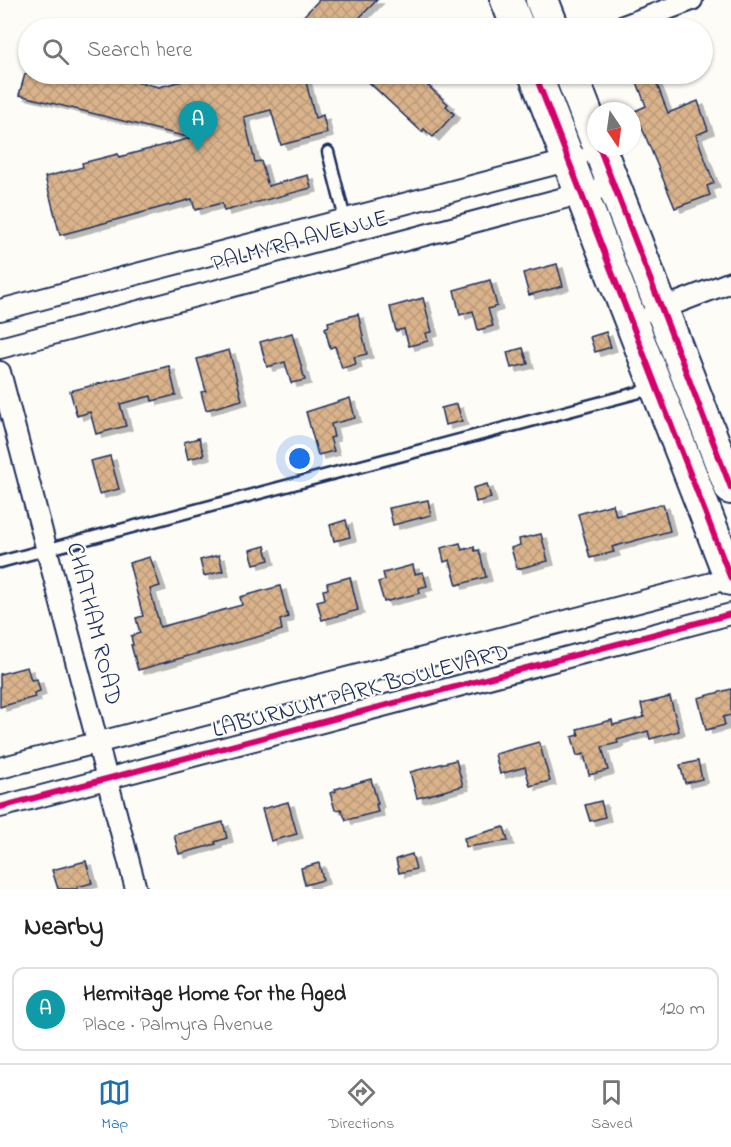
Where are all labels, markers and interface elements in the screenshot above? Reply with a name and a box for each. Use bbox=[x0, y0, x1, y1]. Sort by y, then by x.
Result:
search box bbox=[18, 18, 713, 84]
icon: search bbox=[39, 35, 72, 68]
text: Search here bbox=[87, 35, 192, 67]
pin: A bbox=[178, 102, 218, 151]
north arrow bbox=[587, 102, 641, 156]
street label: PALMYRA AVENUE bbox=[207, 202, 393, 282]
your location bbox=[285, 444, 314, 473]
street label: CHATHAM ROAD bbox=[56, 539, 130, 709]
street label: LABURNUM PARK BOULEVARD bbox=[209, 636, 513, 748]
text: Nearby bbox=[24, 909, 103, 947]
text: Hermitage Home for the Aged bbox=[83, 979, 346, 1011]
text: A bbox=[39, 995, 52, 1024]
text: 120 m bbox=[660, 995, 705, 1024]
text: Place · Palmyra Avenue bbox=[83, 1011, 273, 1040]
tab: Map bbox=[98, 1076, 131, 1136]
tab: Directions bbox=[328, 1076, 394, 1136]
tab: Saved bbox=[591, 1076, 633, 1136]

